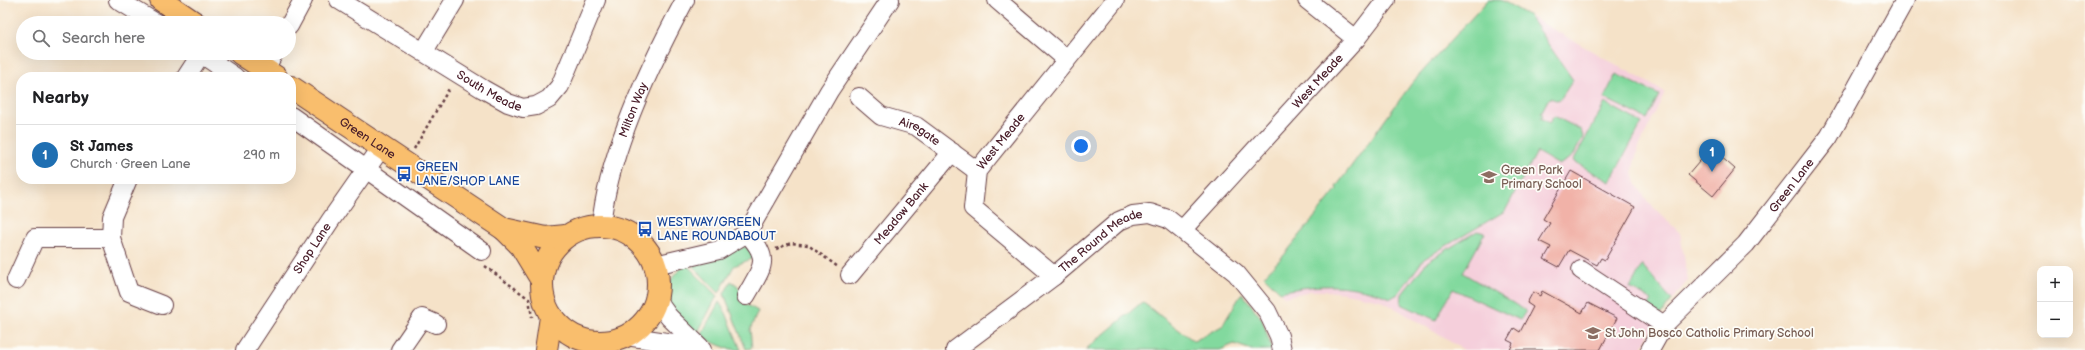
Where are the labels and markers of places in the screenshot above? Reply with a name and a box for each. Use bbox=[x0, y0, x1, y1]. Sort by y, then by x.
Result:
pin: 1 bbox=[1699, 139, 1725, 172]
place label: GREEN LANE/SHOP LANE bbox=[416, 160, 520, 189]
place label: Green Park Primary School bbox=[1501, 163, 1582, 192]
bus stop icon: GREEN LANE/SHOP LANE bbox=[395, 165, 413, 183]
school or university icon: Green Park Primary School bbox=[1480, 168, 1498, 186]
place label: WESTWAY/GREEN LANE ROUNDABOUT bbox=[657, 215, 777, 244]
bus stop icon: WESTWAY/GREEN LANE ROUNDABOUT bbox=[636, 220, 654, 238]
school or university icon: St John Bosco Catholic Primary School bbox=[1584, 324, 1602, 342]
place label: St John Bosco Catholic Primary School bbox=[1605, 326, 1814, 341]

